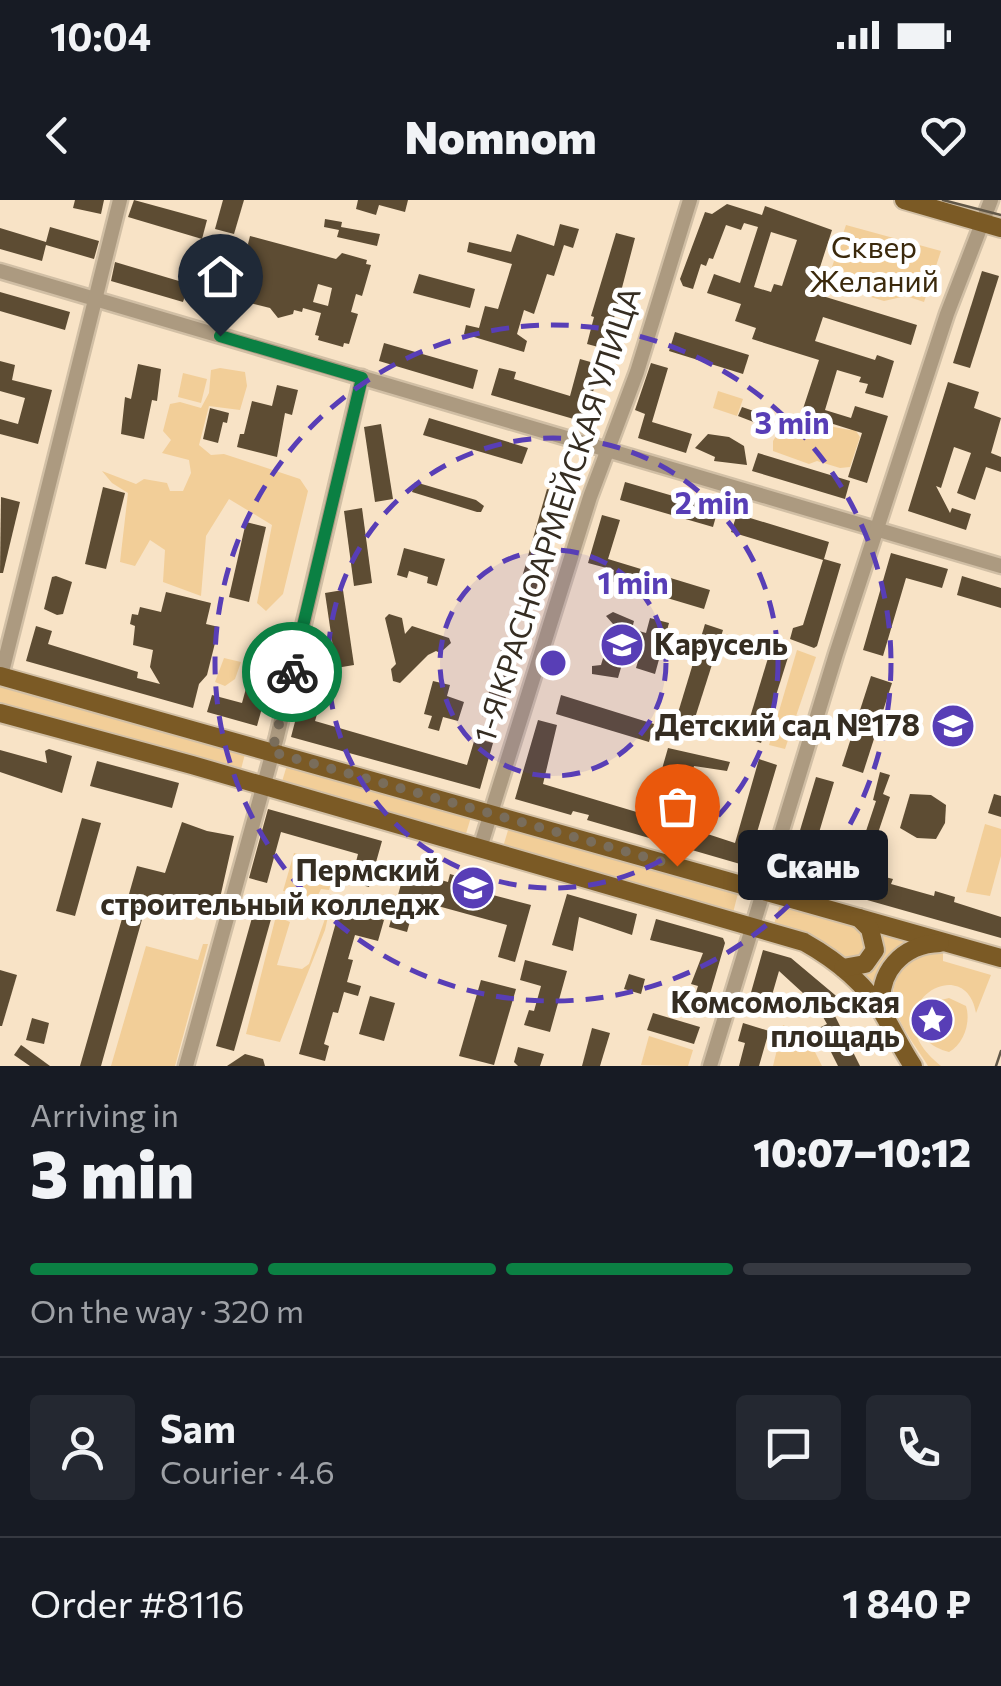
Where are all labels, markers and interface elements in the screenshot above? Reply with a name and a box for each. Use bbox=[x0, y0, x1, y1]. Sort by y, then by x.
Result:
text: 10:04 bbox=[50, 12, 151, 59]
icon: back bbox=[30, 108, 85, 163]
text: Nomnom bbox=[404, 108, 597, 163]
icon: heart bbox=[916, 108, 971, 163]
park label: Сквер Желаний bbox=[809, 227, 939, 298]
pin bbox=[178, 234, 263, 337]
icon: home bbox=[193, 249, 248, 304]
street label: 1-Я КРАСНОАРМЕЙСКАЯ УЛИЦА bbox=[464, 282, 647, 747]
text: 3 min bbox=[754, 403, 830, 440]
text: 2 min bbox=[675, 483, 749, 520]
text: 1 min bbox=[597, 563, 669, 600]
courier bbox=[242, 622, 342, 722]
school or university icon: Карусель bbox=[599, 622, 645, 668]
place label: Карусель bbox=[654, 624, 788, 661]
icon: bike bbox=[265, 645, 320, 700]
centre of rings bbox=[535, 645, 571, 681]
school or university icon: Детский сад №178 bbox=[930, 703, 976, 749]
place label: Детский сад №178 bbox=[655, 705, 920, 742]
pin bbox=[635, 764, 720, 867]
icon: bag bbox=[650, 779, 705, 834]
callout: Скань bbox=[737, 831, 887, 901]
text: Скань bbox=[766, 845, 860, 885]
place label: Пермский строительный колледж bbox=[100, 850, 441, 921]
school or university icon: Пермский строительный колледж bbox=[450, 865, 496, 911]
place label: Комсомольская площадь bbox=[671, 982, 900, 1053]
place icon: Комсомольская площадь bbox=[909, 997, 955, 1043]
text: Arriving in bbox=[30, 1094, 179, 1134]
text: 10:07–10:12 bbox=[753, 1128, 971, 1175]
text: 3 min bbox=[30, 1132, 194, 1211]
text: On the way · 320 m bbox=[30, 1290, 304, 1330]
button: person bbox=[30, 1395, 135, 1500]
button: chat bbox=[736, 1395, 841, 1500]
button: phone bbox=[866, 1395, 971, 1500]
text: Sam bbox=[160, 1404, 236, 1451]
text: Courier · 4.6 bbox=[160, 1451, 335, 1491]
text: Order #8116 bbox=[30, 1579, 245, 1626]
text: 1 840 ₽ bbox=[842, 1579, 971, 1626]

